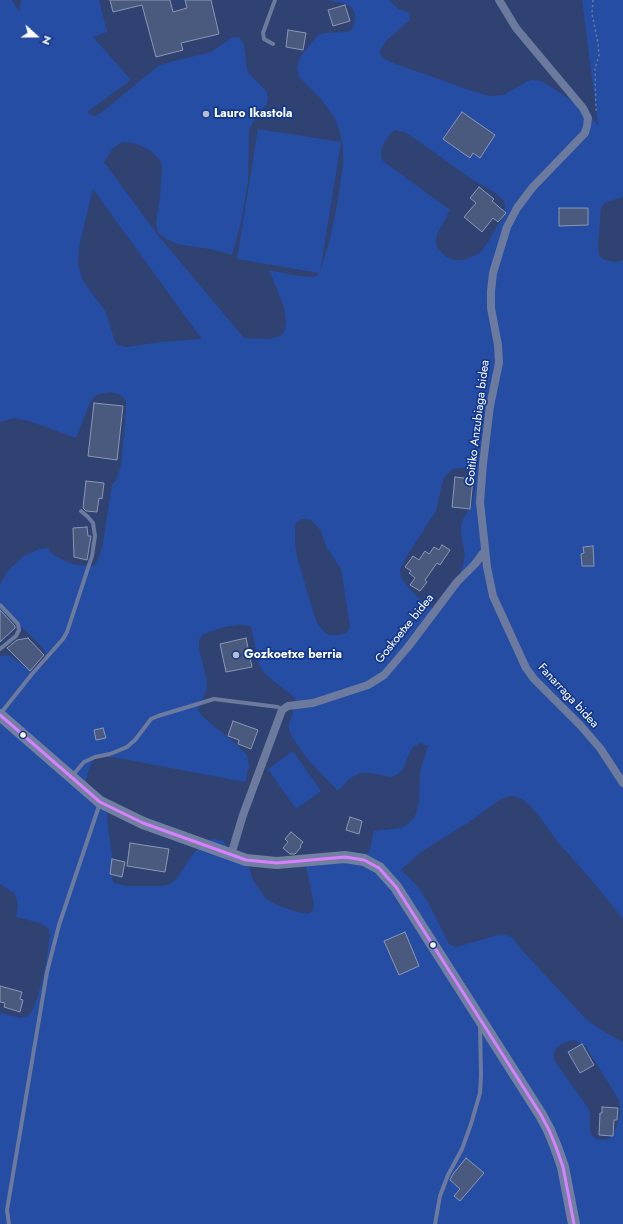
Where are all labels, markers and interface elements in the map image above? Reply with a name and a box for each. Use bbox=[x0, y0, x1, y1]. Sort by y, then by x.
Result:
north arrow bbox=[16, 16, 56, 56]
text: N bbox=[38, 33, 56, 47]
place label: Lauro Ikastola bbox=[214, 107, 292, 121]
marker: Lauro Ikastola bbox=[201, 109, 211, 119]
street label: Goitiko Anzubiaga bidea bbox=[463, 359, 493, 487]
street label: Goskoetxe bidea bbox=[373, 592, 437, 666]
place label: Gozkoetxe berria bbox=[244, 648, 342, 662]
marker: Gozkoetxe berria bbox=[231, 650, 241, 660]
street label: Fanarraga bidea bbox=[535, 661, 601, 731]
unlabelled marker bbox=[18, 730, 28, 740]
unlabelled marker bbox=[428, 940, 438, 950]

